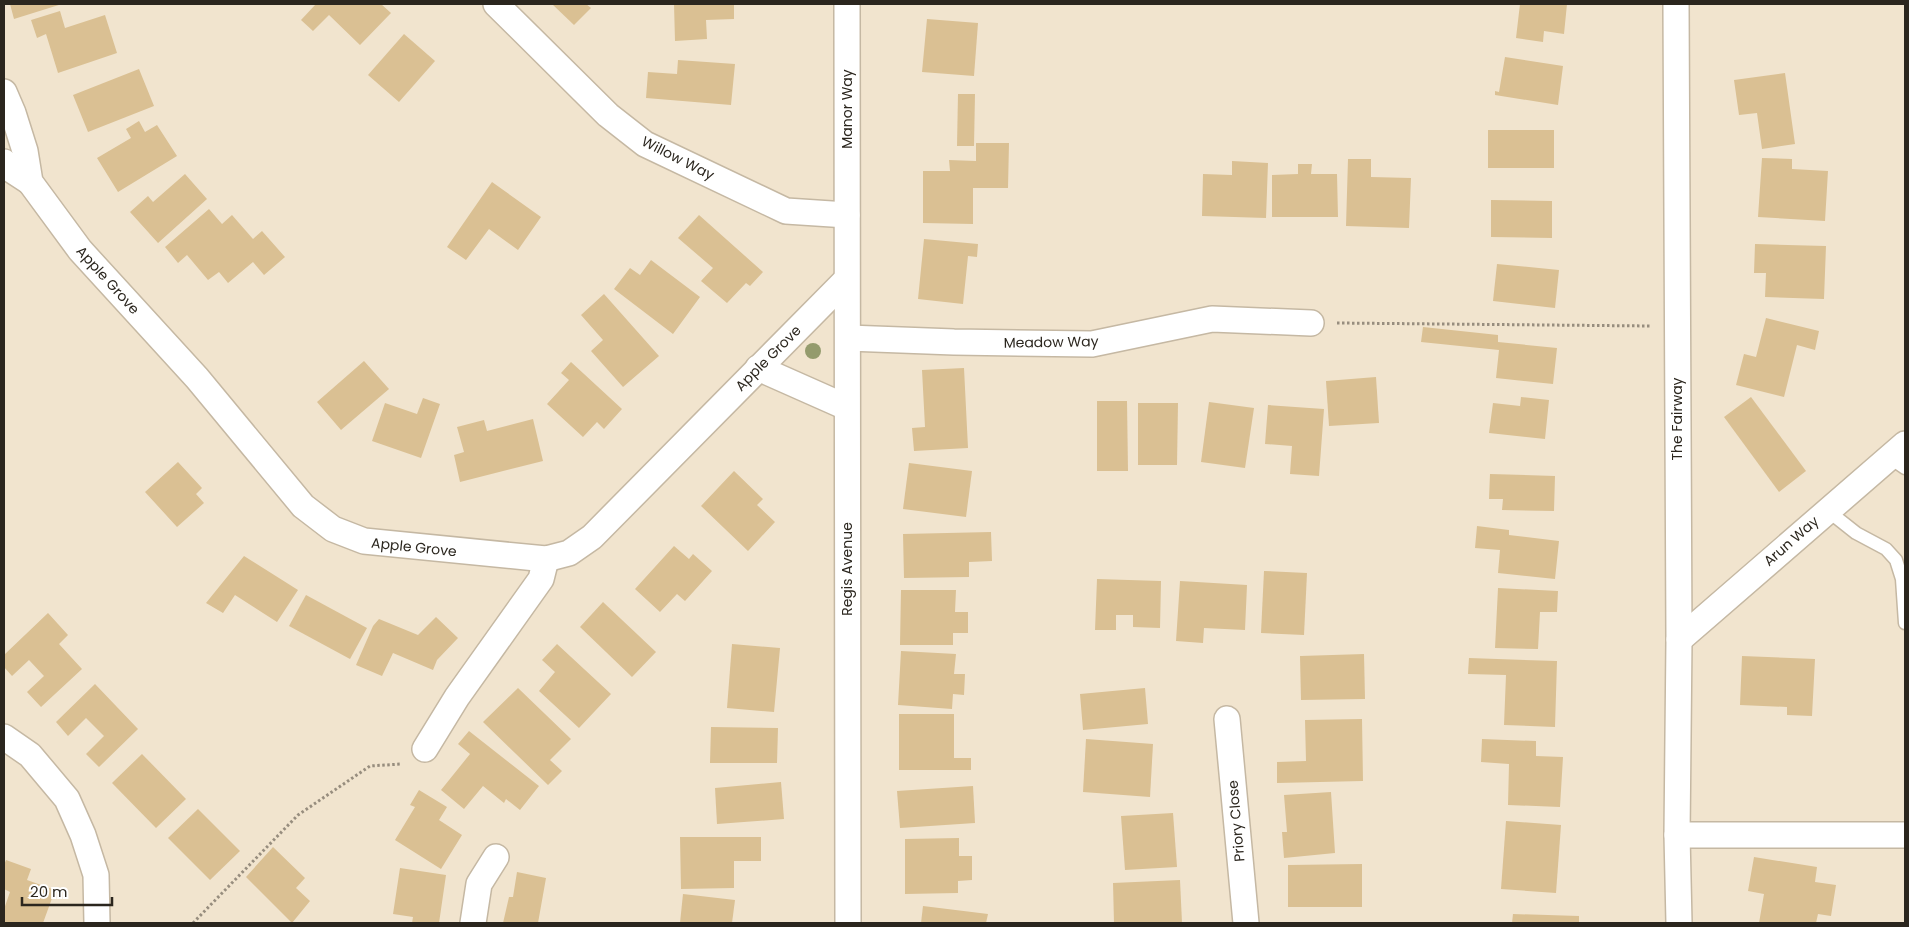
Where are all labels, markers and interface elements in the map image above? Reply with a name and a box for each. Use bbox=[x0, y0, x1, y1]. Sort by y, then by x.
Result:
street label: Manor Way bbox=[837, 69, 857, 149]
street label: Willow Way bbox=[638, 131, 718, 185]
street label: Apple Grove bbox=[72, 241, 144, 319]
street label: Apple Grove bbox=[731, 320, 806, 395]
street label: Meadow Way bbox=[1003, 331, 1099, 353]
street label: The Fairway bbox=[1667, 377, 1687, 460]
street label: Arun Way bbox=[1759, 511, 1823, 571]
street label: Regis Avenue bbox=[837, 522, 857, 616]
street label: Apple Grove bbox=[370, 533, 458, 561]
street label: Priory Close bbox=[1222, 779, 1250, 863]
scale bar bbox=[22, 874, 112, 906]
text: 20 m bbox=[30, 881, 68, 902]

